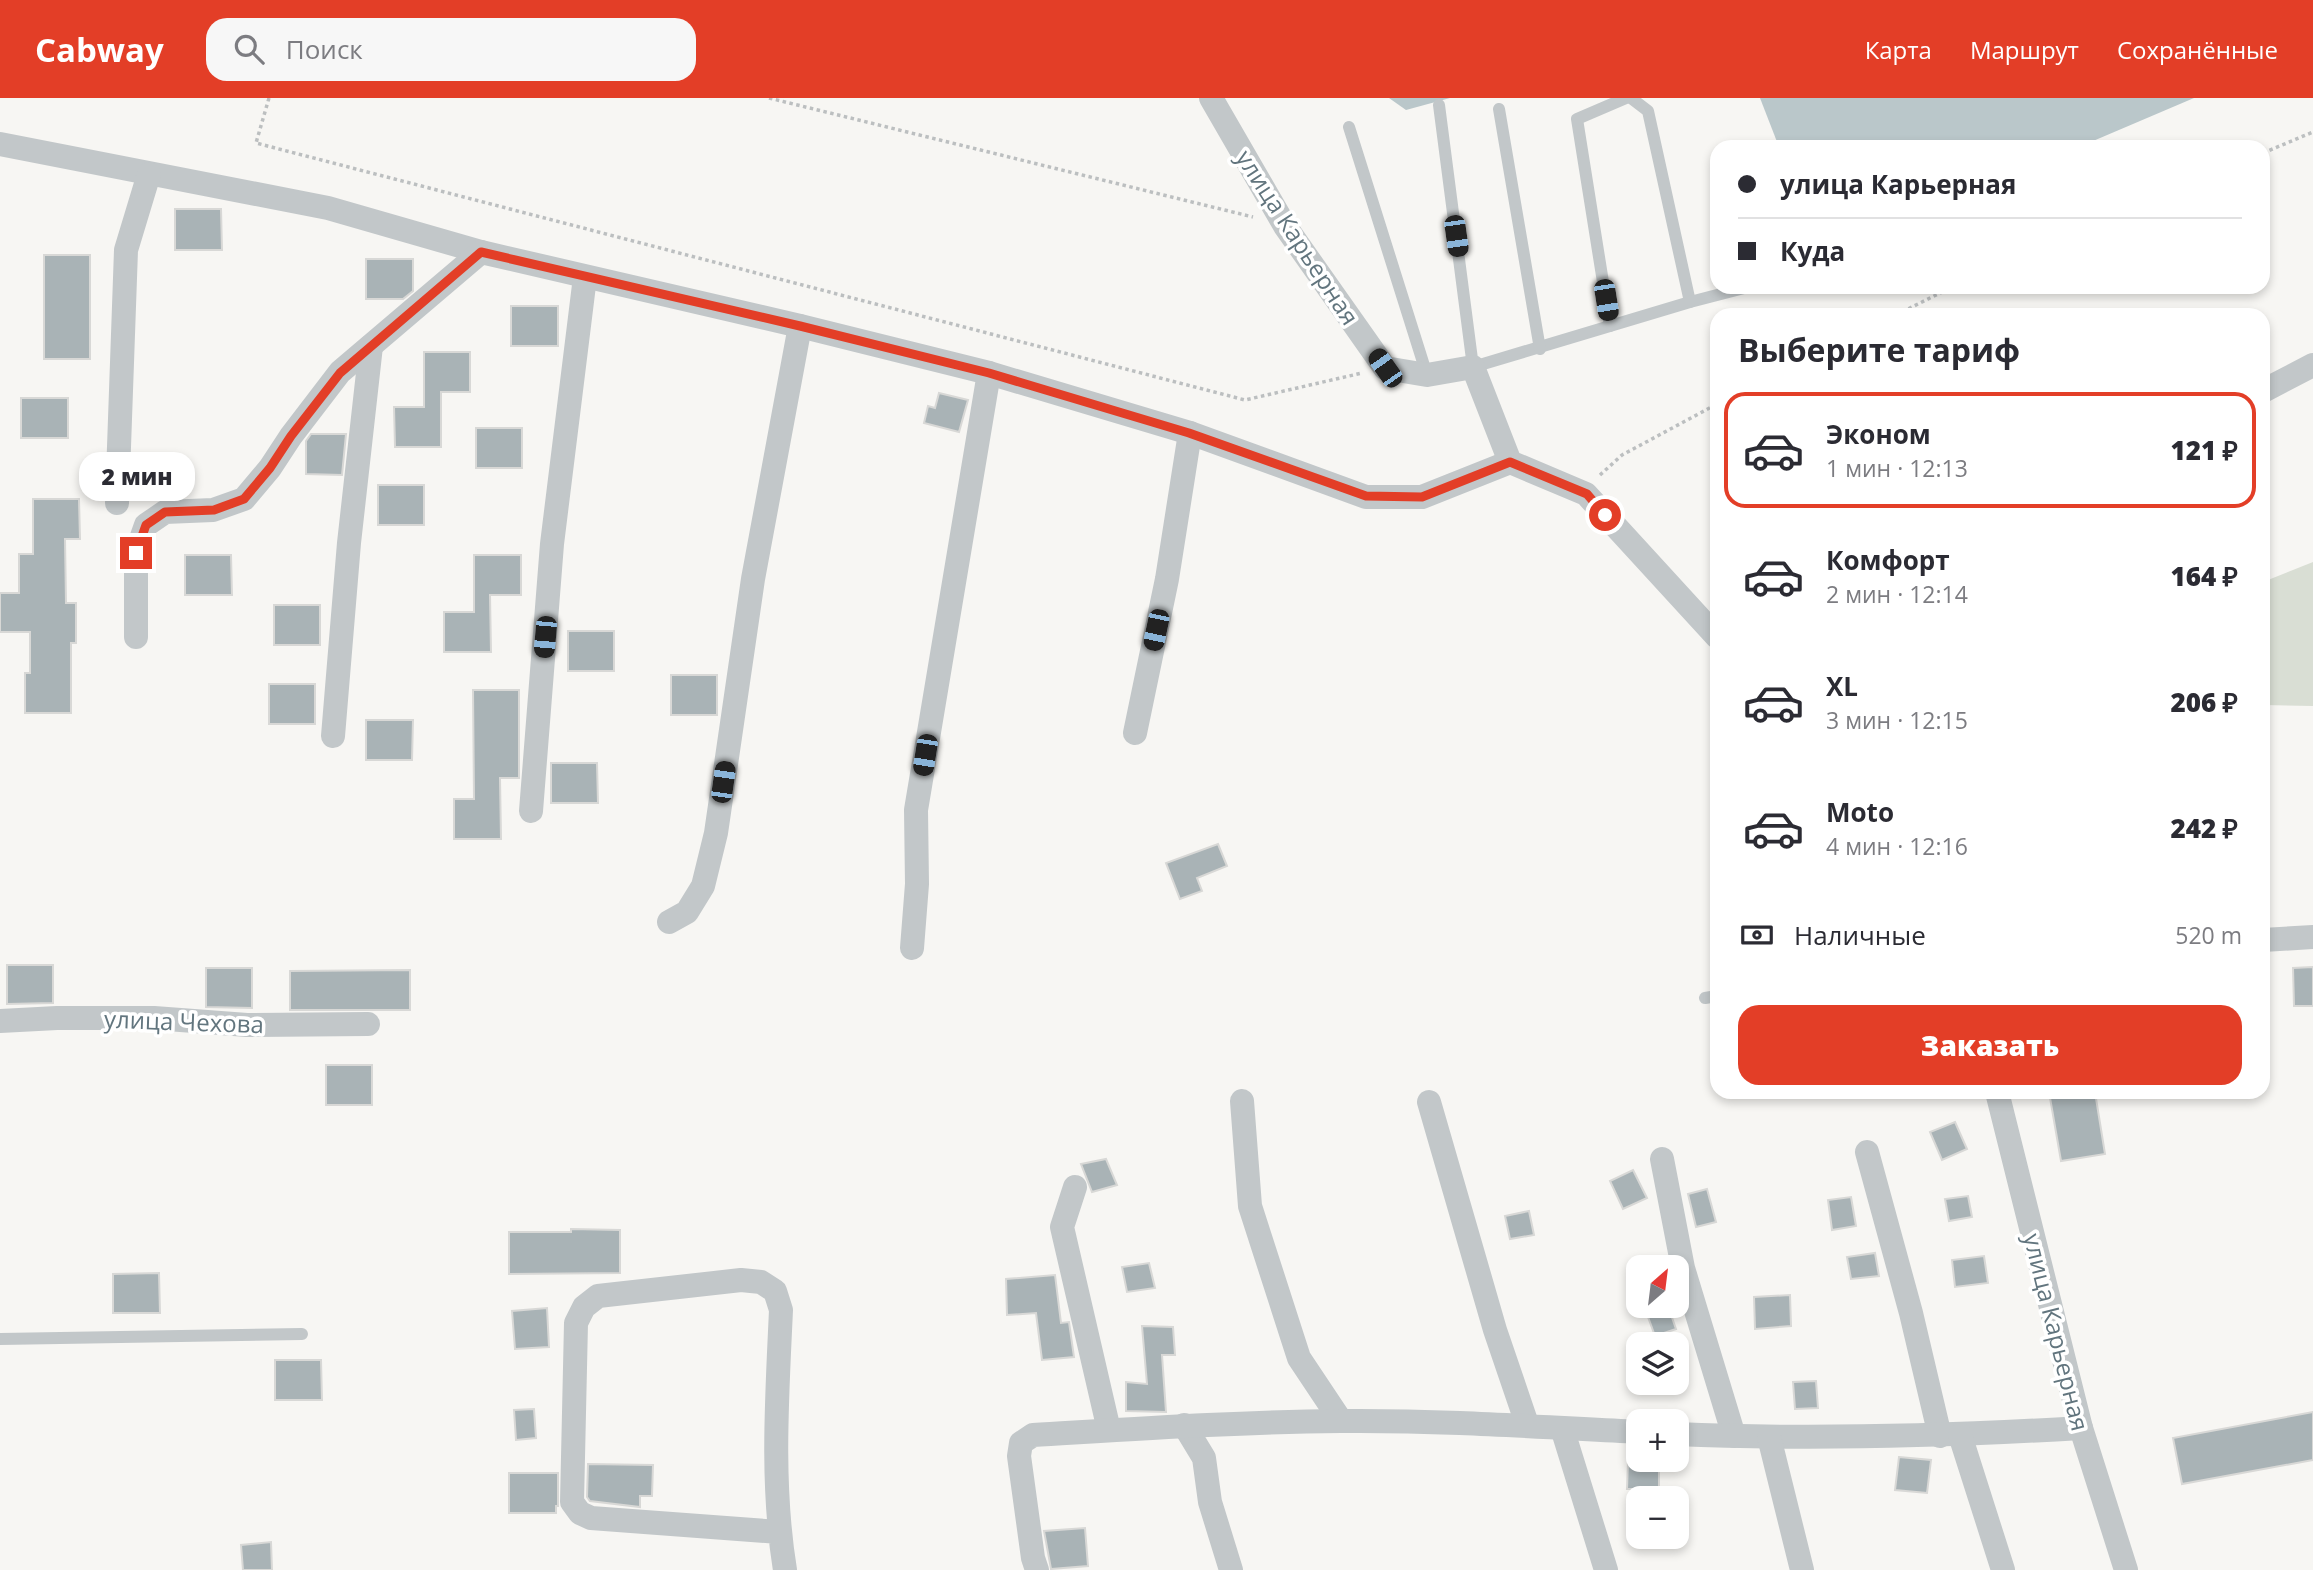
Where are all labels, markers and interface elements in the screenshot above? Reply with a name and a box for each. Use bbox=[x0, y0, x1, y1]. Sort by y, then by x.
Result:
search box bbox=[206, 18, 696, 81]
text: Cabway bbox=[35, 27, 164, 72]
icon: search bbox=[230, 30, 268, 68]
text: Поиск bbox=[286, 31, 363, 67]
text: Карта bbox=[1865, 33, 1932, 66]
text: Маршрут bbox=[1970, 33, 2079, 66]
text: Сохранённые bbox=[2117, 33, 2278, 66]
street label: улица Карьерная bbox=[1229, 143, 1367, 331]
text: улица Карьерная bbox=[1780, 166, 2016, 202]
car bbox=[1443, 214, 1470, 258]
text: Куда bbox=[1780, 233, 1845, 269]
car bbox=[1593, 278, 1620, 322]
text: Выберите тариф bbox=[1738, 328, 2020, 371]
car bbox=[1365, 345, 1406, 391]
text: Эконом bbox=[1826, 416, 1931, 452]
icon: car bbox=[1742, 419, 1805, 482]
text: 121 ₽ bbox=[2170, 432, 2238, 468]
callout: 2 мин bbox=[78, 452, 194, 500]
text: 1 мин · 12:13 bbox=[1826, 452, 1968, 484]
text: 2 мин bbox=[102, 460, 172, 492]
route start bbox=[1589, 499, 1621, 531]
route end bbox=[120, 537, 152, 569]
text: Комфорт bbox=[1826, 542, 1950, 578]
icon: car bbox=[1742, 545, 1805, 608]
text: 164 ₽ bbox=[2170, 558, 2238, 594]
text: 2 мин · 12:14 bbox=[1826, 578, 1968, 610]
car bbox=[1142, 607, 1171, 653]
car bbox=[533, 615, 558, 659]
text: XL bbox=[1826, 668, 1858, 704]
icon: car bbox=[1742, 671, 1805, 734]
text: 206 ₽ bbox=[2170, 684, 2238, 720]
text: 3 мин · 12:15 bbox=[1826, 704, 1968, 736]
car bbox=[912, 733, 939, 777]
car bbox=[710, 760, 737, 804]
text: Moto bbox=[1826, 794, 1894, 830]
icon: car bbox=[1742, 797, 1805, 860]
text: 242 ₽ bbox=[2170, 810, 2238, 846]
text: 4 мин · 12:16 bbox=[1826, 830, 1968, 862]
icon: cash bbox=[1738, 916, 1776, 954]
text: Наличные bbox=[1794, 917, 1926, 953]
text: 520 m bbox=[2175, 919, 2242, 951]
street label: улица Чехова bbox=[104, 1002, 264, 1040]
button: Заказать bbox=[1738, 1005, 2242, 1085]
street label: улица Карьерная bbox=[2017, 1230, 2097, 1434]
north arrow bbox=[1626, 1255, 1689, 1318]
map controls bbox=[1626, 1255, 1689, 1549]
button: layers bbox=[1626, 1332, 1689, 1395]
button: + bbox=[1626, 1409, 1689, 1472]
button: − bbox=[1626, 1486, 1689, 1549]

